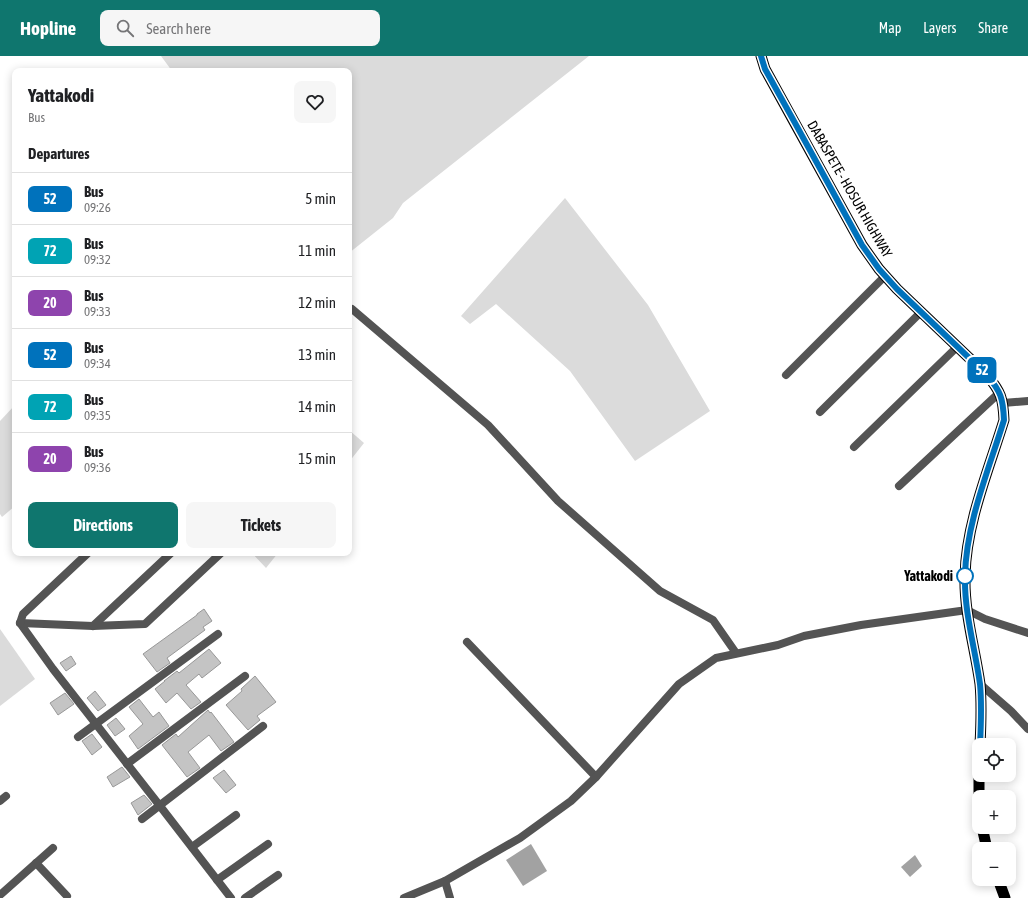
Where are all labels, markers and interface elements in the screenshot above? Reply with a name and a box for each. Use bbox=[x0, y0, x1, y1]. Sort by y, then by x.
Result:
search box bbox=[100, 10, 380, 46]
text: Hopline bbox=[20, 17, 76, 39]
icon: search bbox=[114, 17, 136, 39]
text: Search here bbox=[146, 20, 211, 37]
text: Map bbox=[879, 20, 901, 36]
text: Layers bbox=[923, 20, 956, 36]
text: Share bbox=[978, 20, 1008, 36]
button: heart bbox=[294, 81, 336, 123]
text: Yattakodi bbox=[28, 84, 94, 106]
text: Bus bbox=[28, 110, 45, 125]
street label: DABASPETE - HOSUR HIGHWAY bbox=[804, 118, 896, 261]
text: Departures bbox=[28, 145, 90, 162]
text: Bus bbox=[84, 183, 104, 200]
text: 5 min bbox=[305, 190, 336, 207]
text: 52 bbox=[43, 191, 57, 207]
text: 09:26 bbox=[84, 200, 111, 215]
text: Bus bbox=[84, 235, 104, 252]
text: 11 min bbox=[298, 242, 336, 259]
text: 72 bbox=[43, 243, 57, 259]
text: 09:32 bbox=[84, 252, 111, 267]
text: Bus bbox=[84, 287, 104, 304]
text: 12 min bbox=[298, 294, 336, 311]
text: 20 bbox=[43, 295, 57, 311]
text: 09:33 bbox=[84, 304, 111, 319]
text: Bus bbox=[84, 339, 104, 356]
text: 13 min bbox=[298, 346, 336, 363]
text: 52 bbox=[43, 347, 57, 363]
text: 09:34 bbox=[84, 356, 111, 371]
line badge: 52 bbox=[964, 357, 1000, 383]
text: 52 bbox=[975, 362, 989, 378]
text: Bus bbox=[84, 391, 104, 408]
text: 14 min bbox=[298, 398, 336, 415]
text: 72 bbox=[43, 399, 57, 415]
text: 09:35 bbox=[84, 408, 111, 423]
text: Bus bbox=[84, 443, 104, 460]
text: 15 min bbox=[298, 450, 336, 467]
text: 20 bbox=[43, 451, 57, 467]
text: 09:36 bbox=[84, 460, 111, 475]
button: Directions bbox=[28, 502, 178, 548]
button: Tickets bbox=[186, 502, 336, 548]
marker: Yattakodi bbox=[956, 567, 974, 585]
place label: Yattakodi bbox=[903, 568, 953, 584]
map controls bbox=[972, 738, 1016, 886]
button: locate bbox=[972, 738, 1016, 782]
button: + bbox=[972, 790, 1016, 834]
button: − bbox=[972, 842, 1016, 886]

